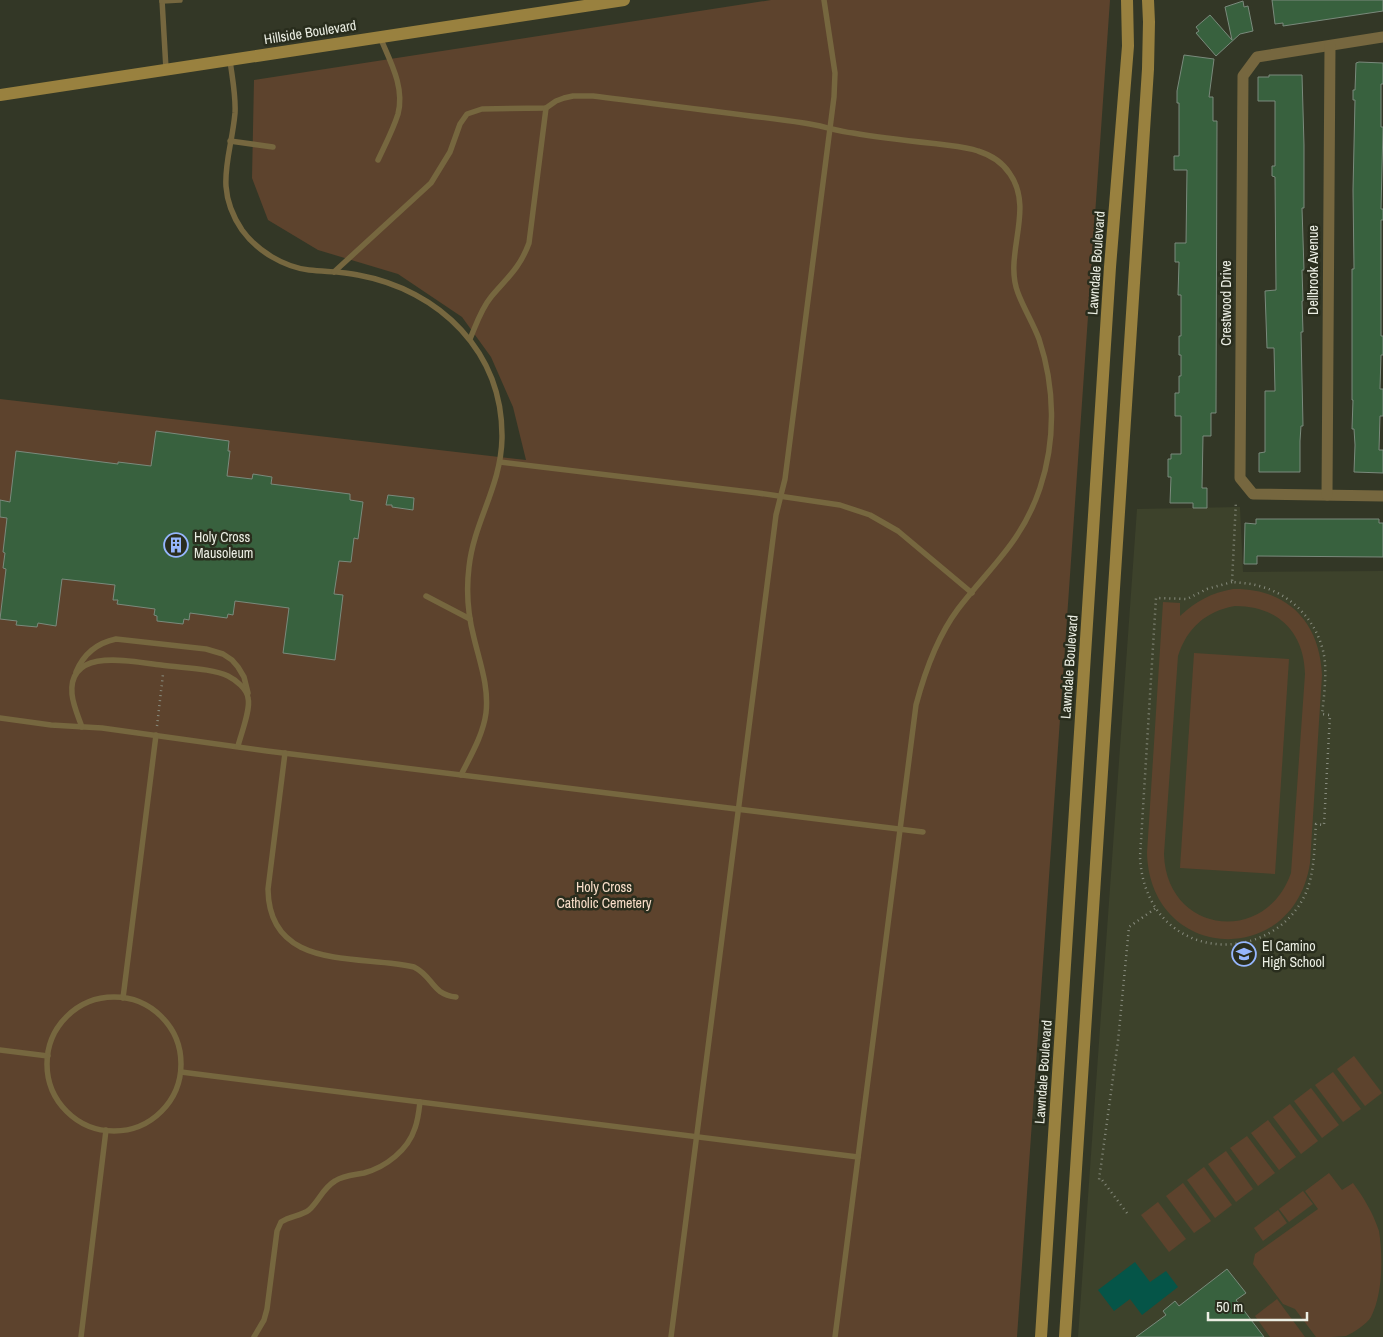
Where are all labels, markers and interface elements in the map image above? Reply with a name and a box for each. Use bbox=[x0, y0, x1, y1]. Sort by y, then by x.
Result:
street label: Hillside Boulevard bbox=[263, 16, 357, 48]
street label: Lawndale Boulevard bbox=[1083, 210, 1109, 316]
street label: Dellbrook Avenue bbox=[1304, 225, 1322, 315]
street label: Crestwood Drive bbox=[1217, 260, 1235, 346]
place label: Holy Cross Mausoleum bbox=[194, 528, 253, 562]
building icon: Holy Cross Mausoleum bbox=[163, 532, 189, 558]
street label: Lawndale Boulevard bbox=[1056, 614, 1082, 720]
park label: Holy Cross Catholic Cemetery bbox=[556, 878, 652, 912]
place label: El Camino High School bbox=[1262, 937, 1325, 971]
school or university icon: El Camino High School bbox=[1231, 941, 1257, 967]
street label: Lawndale Boulevard bbox=[1030, 1019, 1056, 1125]
scale bar bbox=[1208, 1290, 1307, 1322]
text: 50 m bbox=[1216, 1296, 1243, 1317]

